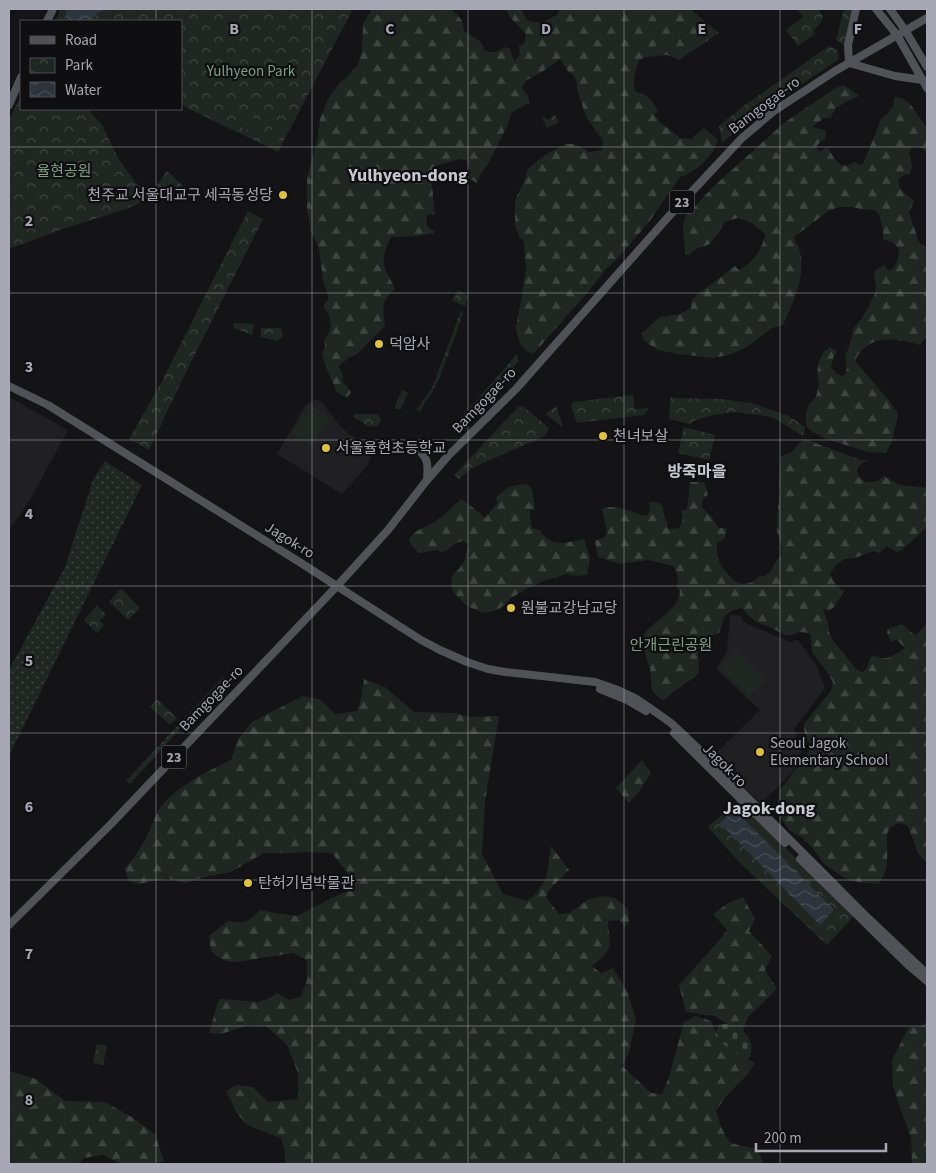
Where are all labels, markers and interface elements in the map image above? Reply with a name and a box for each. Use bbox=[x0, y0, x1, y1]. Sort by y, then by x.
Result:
text: B bbox=[229, 18, 239, 40]
text: C bbox=[385, 18, 395, 40]
text: D bbox=[541, 18, 551, 40]
text: E bbox=[698, 18, 706, 40]
text: F bbox=[854, 18, 862, 40]
legend bbox=[20, 20, 182, 110]
text: Road bbox=[65, 30, 97, 51]
text: Park bbox=[65, 55, 94, 76]
park label: Yulhyeon Park bbox=[206, 61, 296, 82]
street label: Bamgogae-ro bbox=[724, 72, 804, 139]
text: Water bbox=[65, 80, 102, 101]
park label: 율현공원 bbox=[36, 161, 92, 182]
district label: Yulhyeon-dong bbox=[347, 163, 468, 188]
place label: 천주교 서울대교구 세곡동성당 bbox=[88, 185, 273, 206]
marker: 천주교 서울대교구 세곡동성당 bbox=[277, 189, 289, 201]
road number: 23 bbox=[670, 190, 694, 213]
text: 2 bbox=[25, 210, 33, 232]
place label: 덕암사 bbox=[389, 334, 431, 355]
marker: 덕암사 bbox=[373, 338, 385, 350]
text: 3 bbox=[25, 356, 33, 378]
street label: Bamgogae-ro bbox=[447, 363, 521, 438]
place label: 천녀보살 bbox=[613, 426, 668, 447]
marker: 천녀보살 bbox=[597, 430, 609, 442]
place label: 서울율현초등학교 bbox=[336, 438, 446, 459]
marker: 서울율현초등학교 bbox=[320, 442, 332, 454]
district label: 방죽마을 bbox=[668, 461, 727, 483]
text: 4 bbox=[25, 503, 34, 525]
street label: Jagok-ro bbox=[261, 517, 319, 564]
place label: 원불교강남교당 bbox=[521, 598, 618, 619]
marker: 원불교강남교당 bbox=[505, 602, 517, 614]
park label: 안개근린공원 bbox=[630, 635, 712, 656]
text: 5 bbox=[25, 650, 33, 672]
street label: Bamgogae-ro bbox=[174, 661, 248, 736]
place label: Seoul Jagok Elementary School bbox=[770, 733, 888, 771]
street label: Jagok-ro bbox=[698, 739, 751, 792]
road number: 23 bbox=[162, 746, 186, 769]
marker: Seoul Jagok Elementary School bbox=[754, 746, 766, 758]
text: 6 bbox=[25, 796, 33, 818]
district label: Jagok-dong bbox=[723, 796, 816, 821]
place label: 탄허기념박물관 bbox=[258, 873, 355, 894]
marker: 탄허기념박물관 bbox=[242, 877, 254, 889]
text: 7 bbox=[25, 943, 33, 965]
text: 8 bbox=[25, 1089, 33, 1111]
scale bar bbox=[756, 1120, 886, 1152]
text: 200 m bbox=[764, 1128, 802, 1149]

